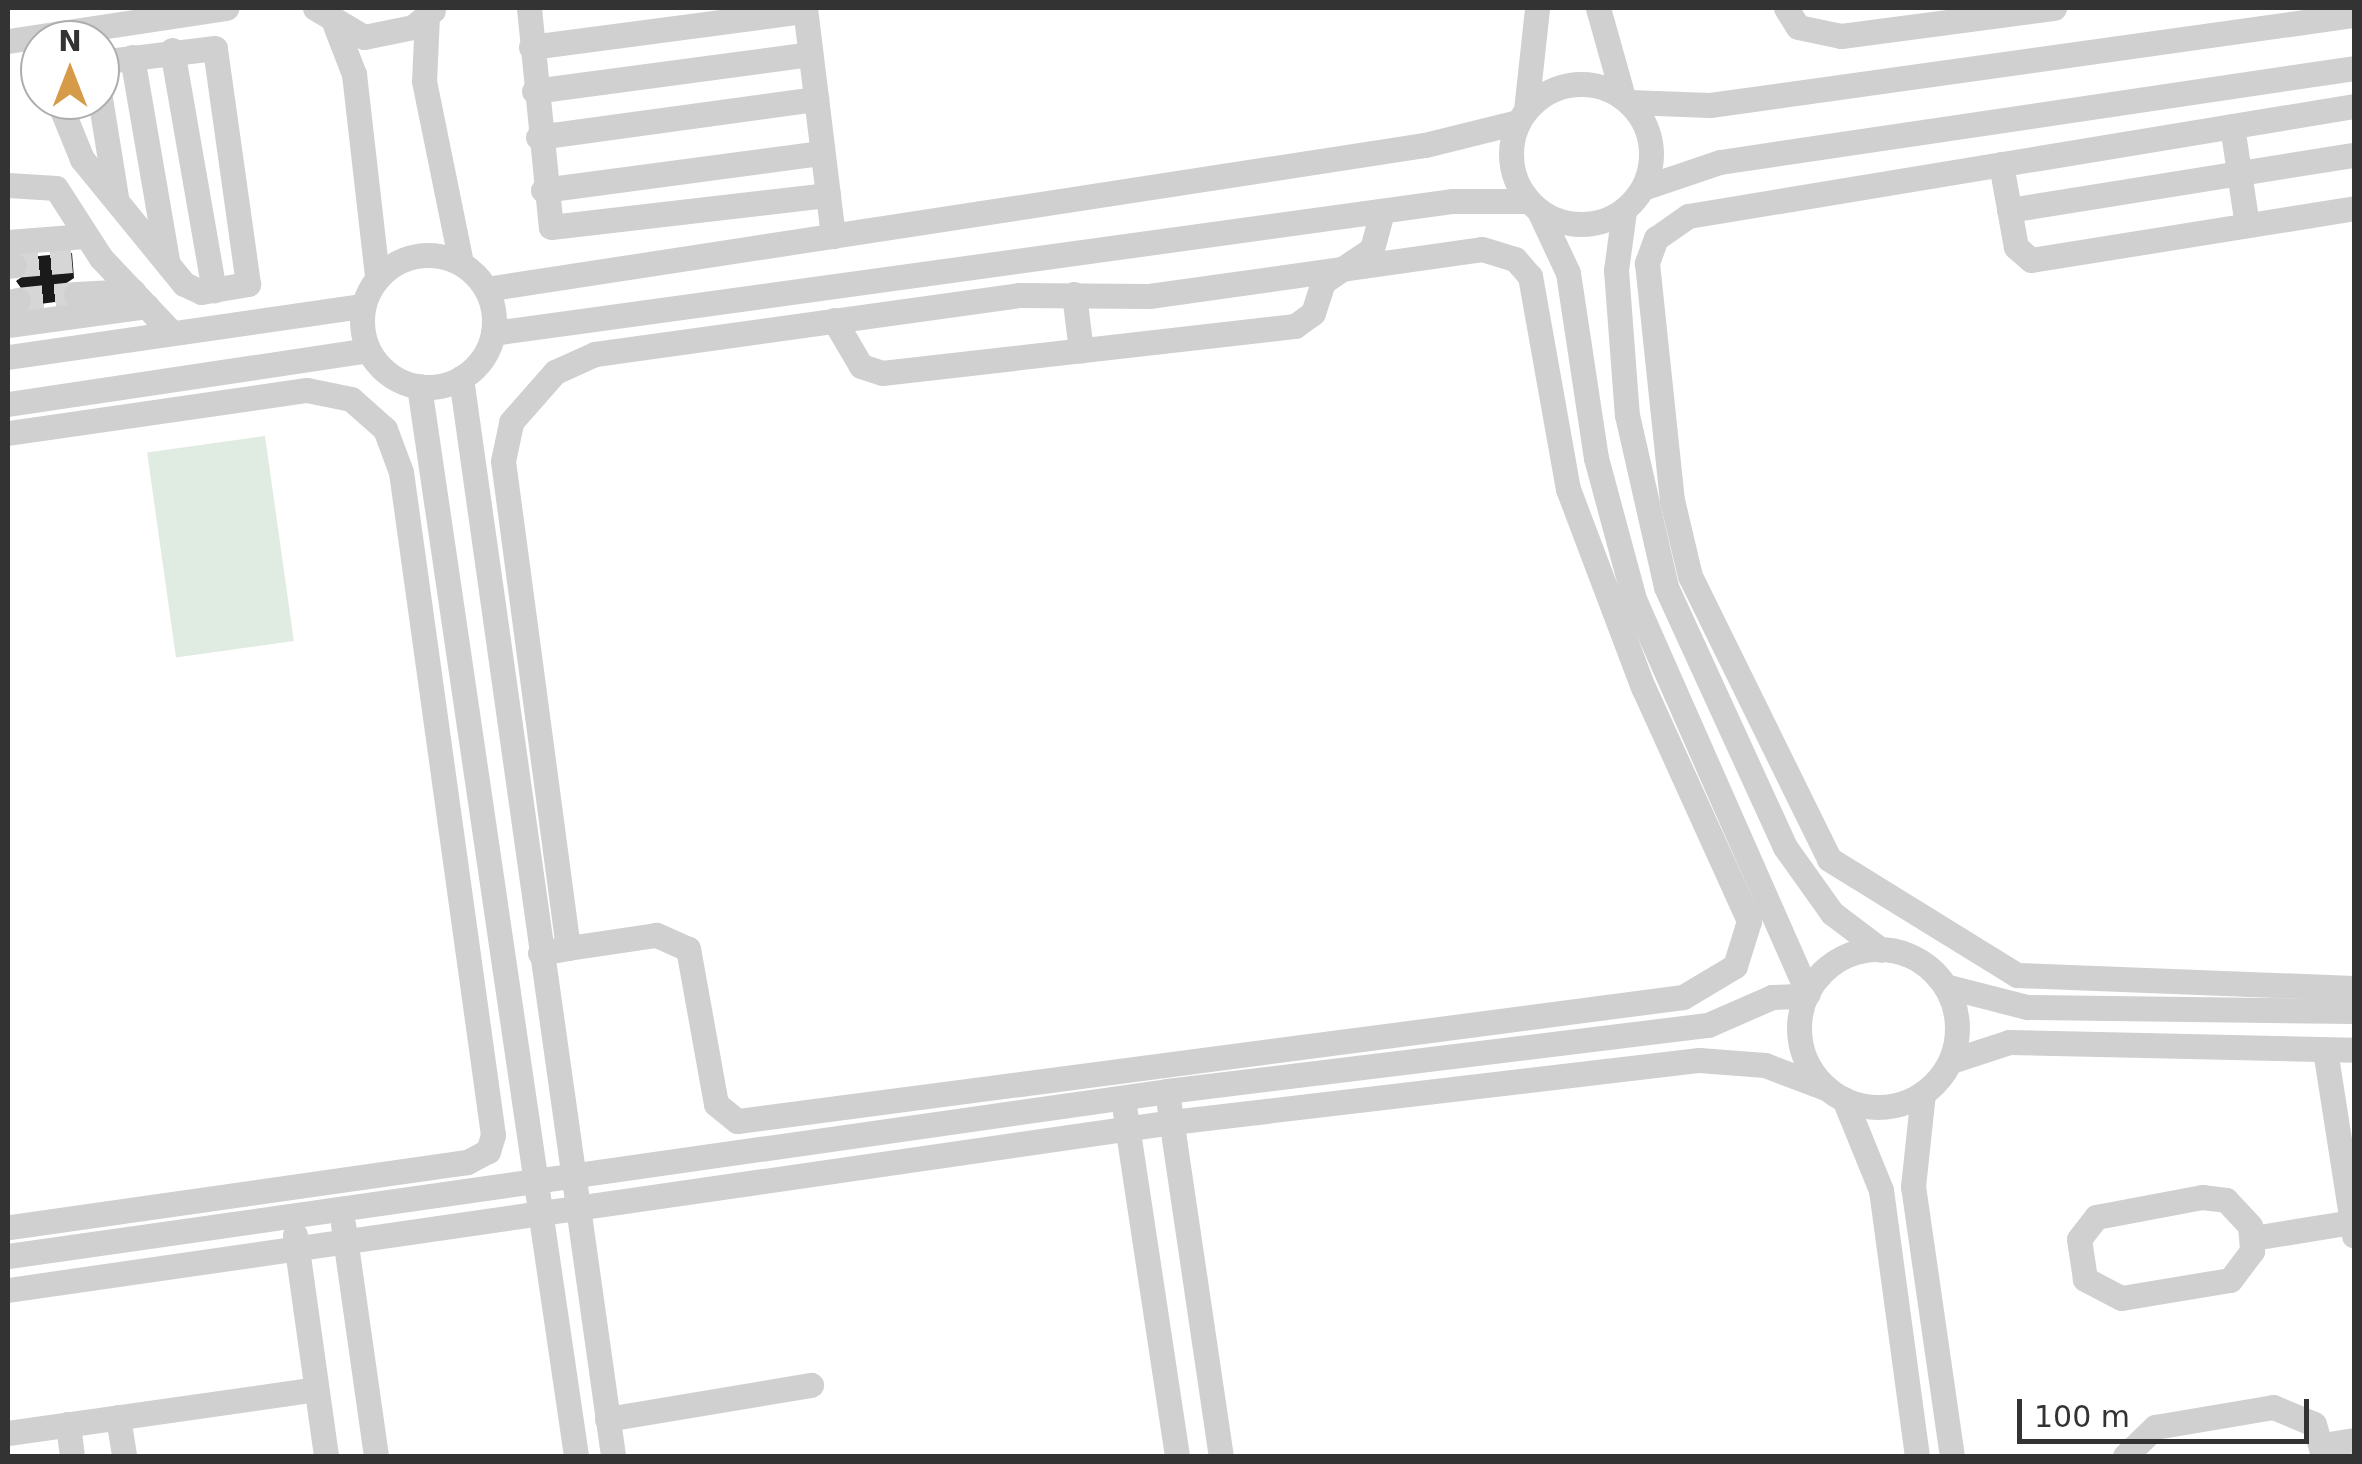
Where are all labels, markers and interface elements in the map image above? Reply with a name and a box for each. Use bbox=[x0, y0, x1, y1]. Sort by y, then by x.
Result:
north arrow bbox=[20, 20, 120, 120]
text: N bbox=[58, 25, 82, 58]
scale bar bbox=[2022, 1379, 2314, 1441]
text: 100 m bbox=[2034, 1399, 2130, 1434]

